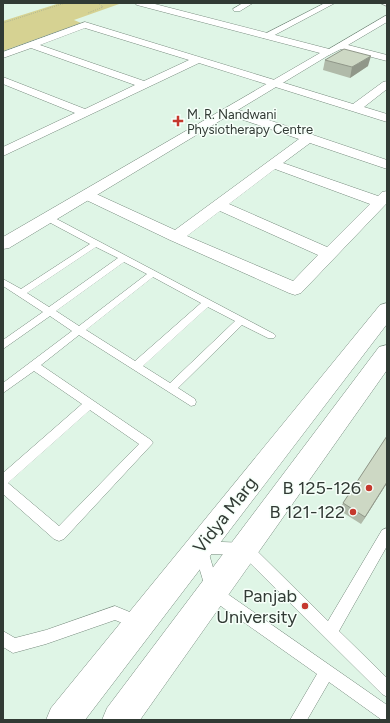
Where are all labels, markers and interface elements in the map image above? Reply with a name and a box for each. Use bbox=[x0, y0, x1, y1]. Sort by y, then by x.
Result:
place label: M. R. Nandwani Physiotherapy Centre bbox=[187, 107, 313, 137]
marker: M. R. Nandwani Physiotherapy Centre bbox=[172, 115, 184, 127]
street label: Vidya Marg bbox=[188, 472, 262, 558]
place label: B 125-126 bbox=[283, 477, 361, 499]
marker: B 125-126 bbox=[364, 483, 374, 493]
place label: B 121-122 bbox=[270, 501, 345, 523]
marker: B 121-122 bbox=[348, 507, 358, 517]
place label: Panjab University bbox=[216, 585, 298, 628]
marker: Panjab University bbox=[300, 601, 310, 611]

